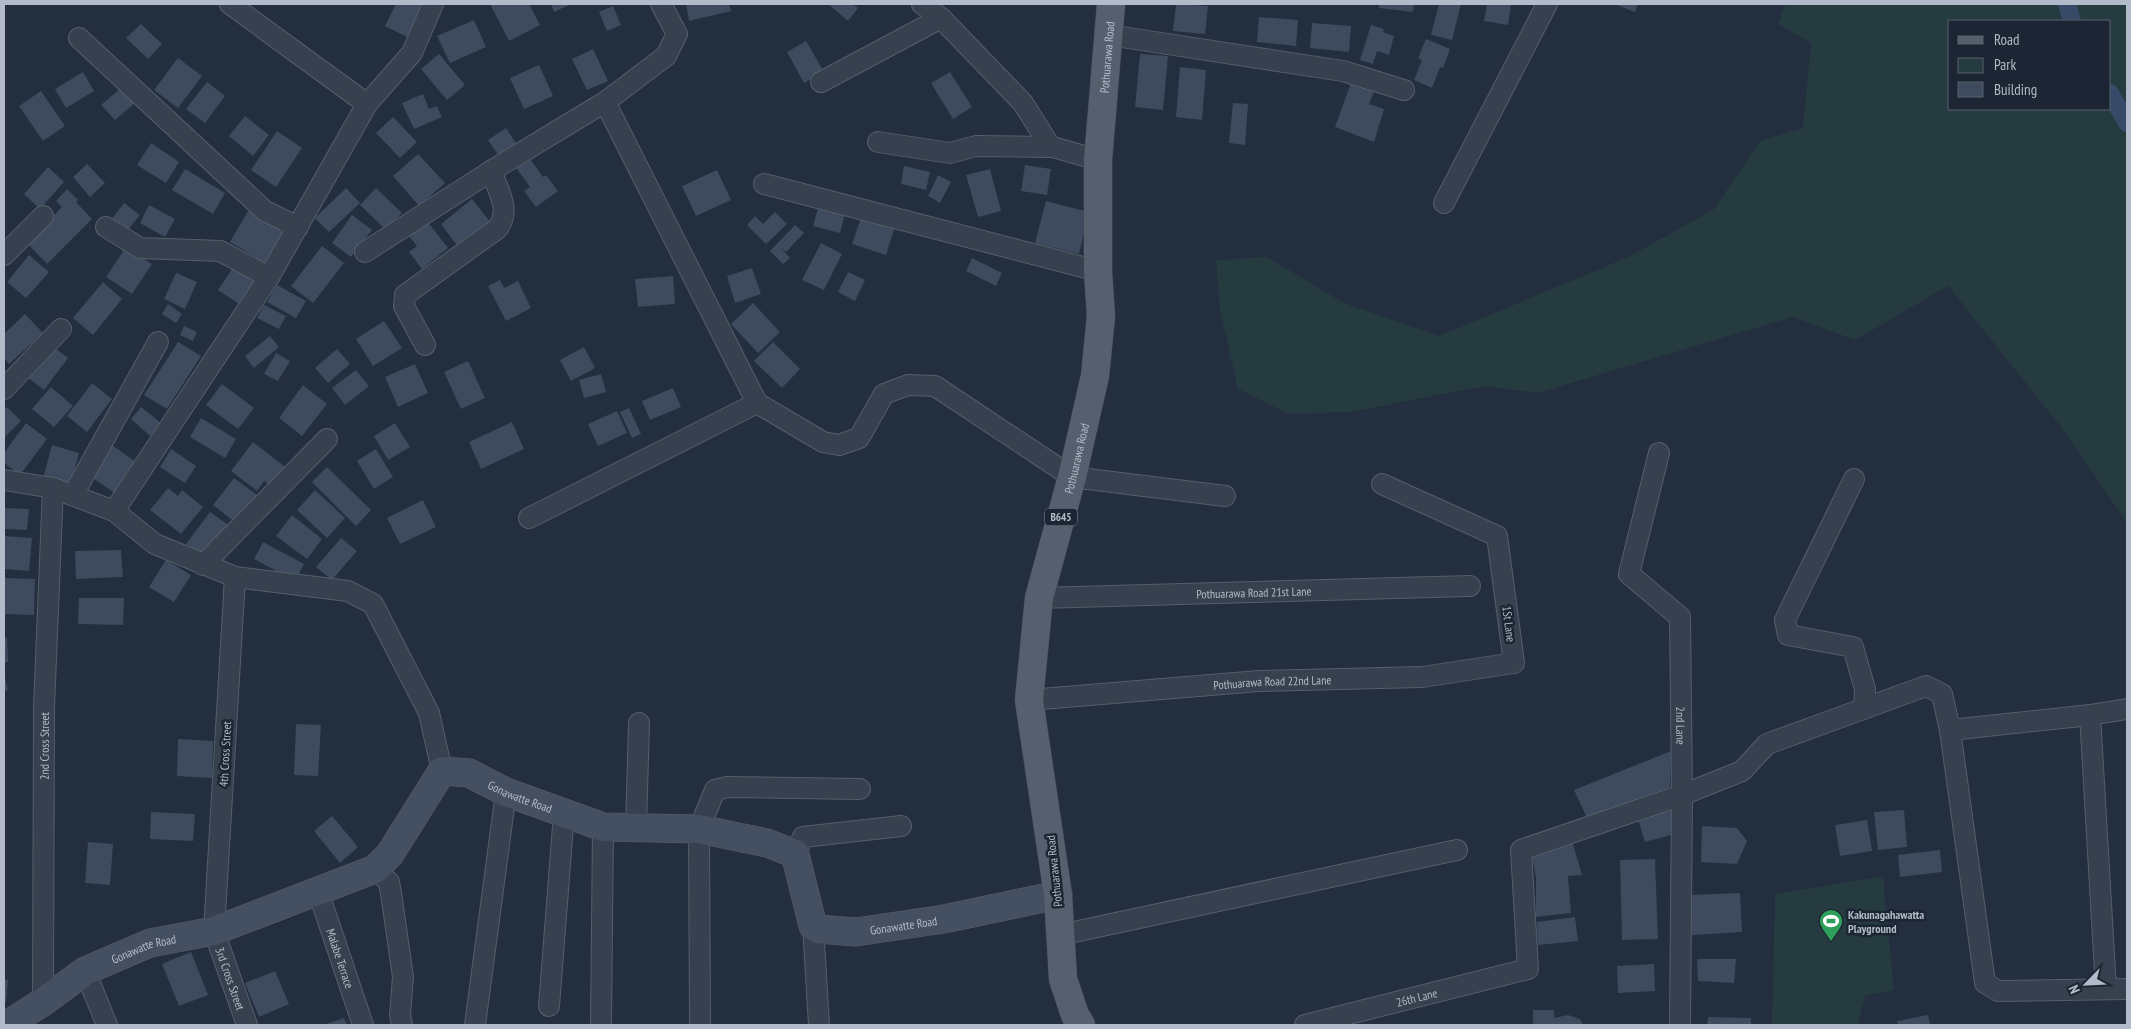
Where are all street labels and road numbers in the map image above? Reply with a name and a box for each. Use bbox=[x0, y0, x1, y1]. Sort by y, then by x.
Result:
street label: Pothuarawa Road bbox=[1096, 21, 1117, 94]
street label: Pothuarawa Road bbox=[1060, 422, 1092, 495]
road number: B645 bbox=[1045, 508, 1077, 526]
street label: Pothuarawa Road 21st Lane bbox=[1196, 583, 1312, 601]
street label: 1St Lane bbox=[1499, 605, 1519, 643]
street label: Pothuarawa Road 22nd Lane bbox=[1213, 672, 1332, 692]
street label: 2nd Lane bbox=[1674, 706, 1689, 745]
street label: 2nd Cross Street bbox=[36, 711, 51, 780]
street label: 4th Cross Street bbox=[216, 720, 234, 787]
street label: Gonawatte Road bbox=[486, 777, 554, 816]
street label: Pothuarawa Road bbox=[1043, 834, 1065, 908]
street label: Gonawatte Road bbox=[869, 913, 938, 937]
street label: Malabe Terrace bbox=[324, 927, 358, 990]
street label: Gonawatte Road bbox=[109, 931, 177, 966]
street label: 3rd Cross Street bbox=[213, 945, 249, 1013]
street label: 26th Lane bbox=[1394, 985, 1439, 1009]

